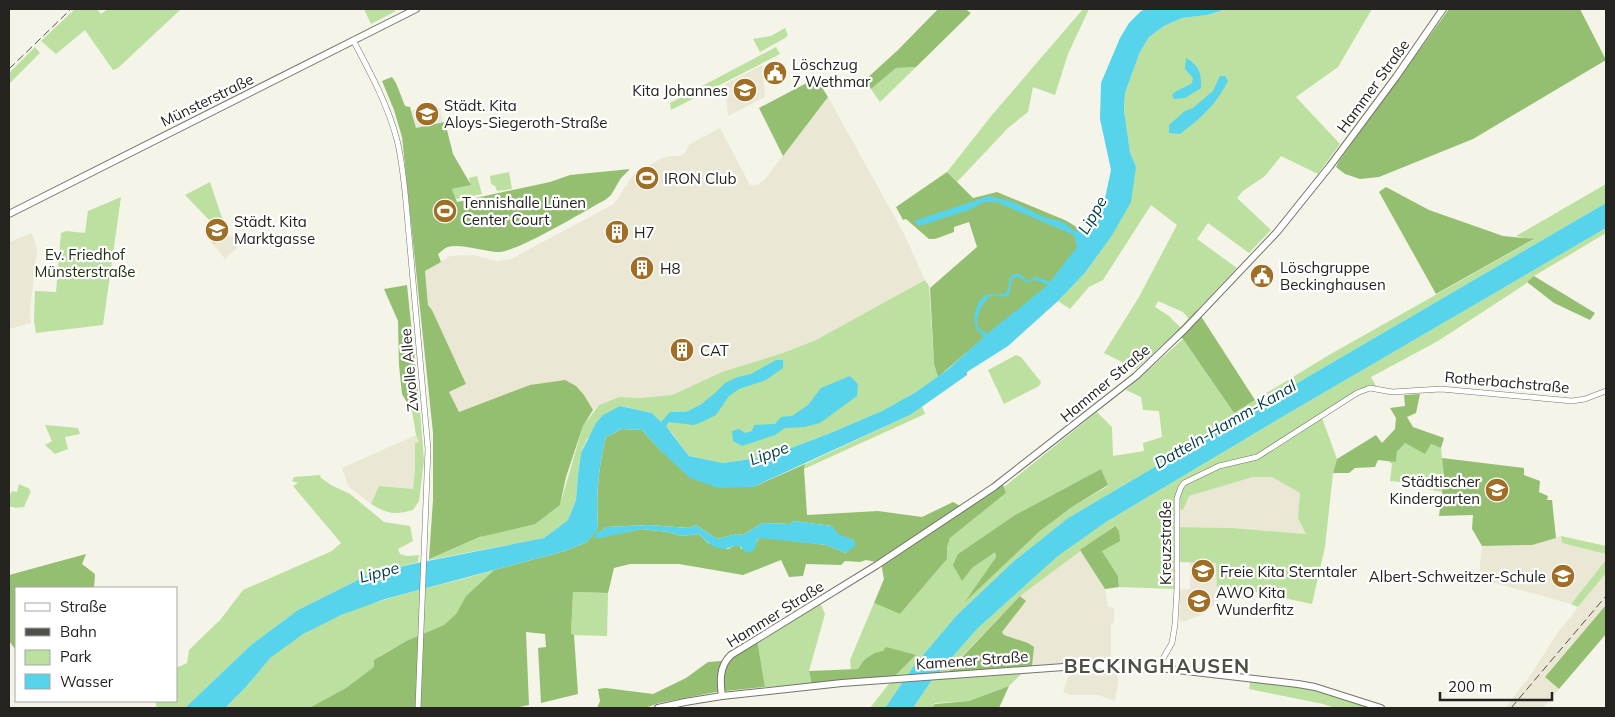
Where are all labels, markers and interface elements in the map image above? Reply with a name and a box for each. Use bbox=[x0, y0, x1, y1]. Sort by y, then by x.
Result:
street label: Hammer Straße bbox=[1333, 36, 1413, 136]
place label: Löschzug 7 Wethmar bbox=[792, 55, 871, 91]
public building icon: Löschzug 7 Wethmar bbox=[762, 60, 788, 86]
street label: Münsterstraße bbox=[157, 69, 257, 131]
school or university icon: Kita Johannes bbox=[732, 77, 758, 103]
place label: Kita Johannes bbox=[632, 81, 728, 100]
place label: Städt. Kita Aloys-Siegeroth-Straße bbox=[444, 96, 607, 132]
school or university icon: Städt. Kita Aloys-Siegeroth-Straße bbox=[414, 101, 440, 127]
sports icon: IRON Club bbox=[634, 165, 660, 191]
place label: IRON Club bbox=[664, 169, 736, 188]
water label: Lippe bbox=[1073, 192, 1111, 238]
place label: Tennishalle Lünen Center Court bbox=[462, 193, 586, 229]
sports icon: Tennishalle Lünen Center Court bbox=[432, 198, 458, 224]
place label: Städt. Kita Marktgasse bbox=[234, 212, 315, 248]
school or university icon: Städt. Kita Marktgasse bbox=[204, 217, 230, 243]
building icon: H7 bbox=[604, 219, 630, 245]
place label: H7 bbox=[634, 223, 655, 242]
park label: Ev. Friedhof Münsterstraße bbox=[34, 245, 136, 281]
building icon: H8 bbox=[629, 255, 655, 281]
place label: Löschgruppe Beckinghausen bbox=[1280, 258, 1386, 294]
place label: H8 bbox=[660, 259, 681, 278]
public building icon: Löschgruppe Beckinghausen bbox=[1249, 263, 1275, 289]
street label: Zwolle Allee bbox=[396, 327, 422, 413]
building icon: CAT bbox=[669, 337, 695, 363]
street label: Hammer Straße bbox=[1056, 340, 1154, 426]
place label: CAT bbox=[700, 341, 729, 360]
street label: Rotherbachstraße bbox=[1444, 367, 1570, 397]
water label: Datteln-Hamm-Kanal bbox=[1150, 375, 1300, 473]
water label: Lippe bbox=[747, 437, 792, 469]
place label: Städtischer Kindergarten bbox=[1390, 472, 1481, 508]
school or university icon: Städtischer Kindergarten bbox=[1484, 477, 1510, 503]
street label: Kreuzstraße bbox=[1156, 501, 1175, 585]
water label: Lippe bbox=[357, 557, 401, 587]
school or university icon: Freie Kita Sterntaler bbox=[1190, 558, 1216, 584]
place label: Freie Kita Sterntaler bbox=[1220, 562, 1358, 581]
school or university icon: Albert-Schweitzer-Schule bbox=[1550, 563, 1576, 589]
place label: Albert-Schweitzer-Schule bbox=[1369, 567, 1546, 586]
street label: Hammer Straße bbox=[723, 577, 827, 651]
place label: AWO Kita Wunderfitz bbox=[1216, 583, 1294, 619]
legend bbox=[15, 587, 178, 702]
school or university icon: AWO Kita Wunderfitz bbox=[1186, 588, 1212, 614]
text: Straße bbox=[60, 597, 107, 616]
text: Bahn bbox=[60, 622, 97, 641]
text: Park bbox=[60, 647, 92, 666]
street label: Kamener Straße bbox=[915, 647, 1029, 673]
district label: BECKINGHAUSEN bbox=[1064, 653, 1250, 678]
scale bar bbox=[1440, 670, 1552, 702]
text: Wasser bbox=[60, 672, 114, 691]
text: 200 m bbox=[1448, 677, 1492, 696]

